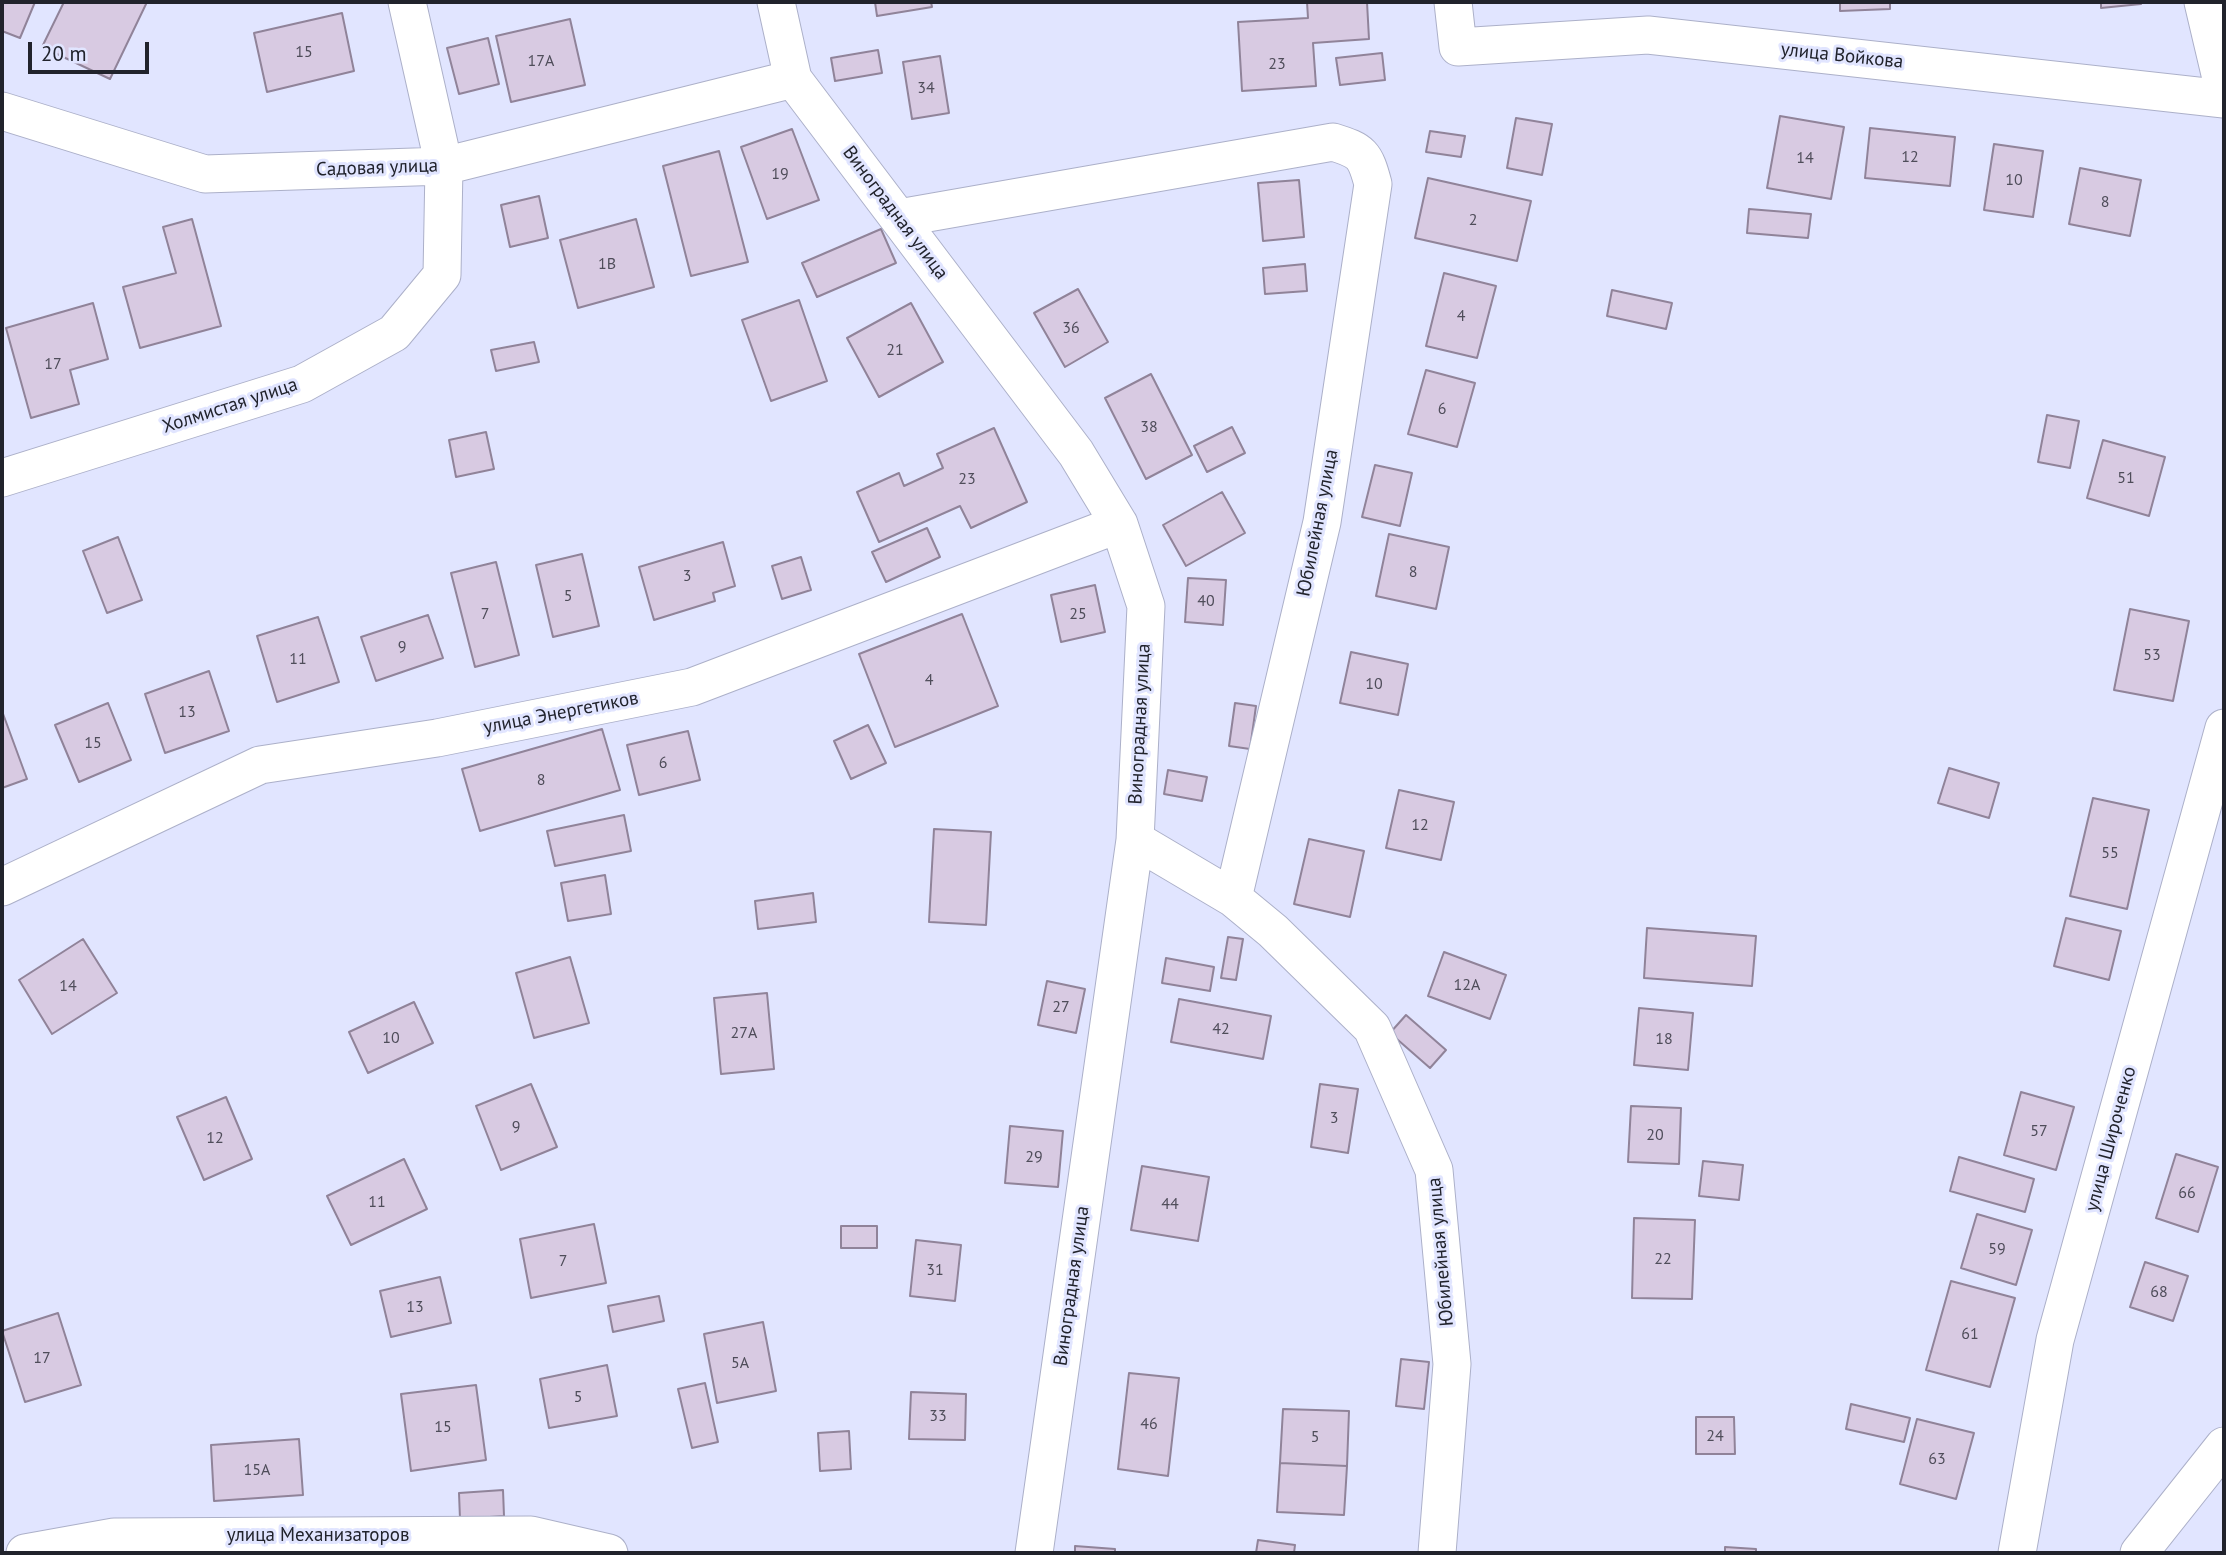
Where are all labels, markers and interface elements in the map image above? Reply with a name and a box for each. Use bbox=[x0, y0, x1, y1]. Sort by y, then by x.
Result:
scale bar bbox=[32, 28, 152, 72]
street label: улица Войкова bbox=[1780, 38, 1904, 74]
text: 20 m bbox=[41, 40, 87, 67]
house number: 15 bbox=[295, 42, 313, 62]
house number: 17А bbox=[528, 51, 554, 71]
house number: 23 bbox=[1268, 54, 1286, 74]
house number: 34 bbox=[917, 78, 935, 98]
street label: Виноградная улица bbox=[837, 142, 953, 284]
house number: 12 bbox=[1901, 147, 1919, 167]
house number: 14 bbox=[1796, 148, 1814, 168]
street label: Садовая улица bbox=[316, 154, 438, 182]
house number: 19 bbox=[771, 164, 789, 184]
house number: 10 bbox=[2005, 170, 2023, 190]
house number: 8 bbox=[2101, 192, 2109, 212]
house number: 2 bbox=[1469, 210, 1477, 230]
house number: 1В bbox=[598, 254, 616, 274]
house number: 4 bbox=[1457, 306, 1465, 326]
house number: 36 bbox=[1062, 318, 1080, 338]
house number: 21 bbox=[886, 340, 904, 360]
house number: 17 bbox=[44, 354, 62, 374]
street label: Холмистая улица bbox=[159, 373, 301, 439]
house number: 6 bbox=[1438, 399, 1446, 419]
house number: 38 bbox=[1140, 417, 1158, 437]
street label: Юбилейная улица bbox=[1293, 448, 1343, 598]
house number: 51 bbox=[2117, 468, 2135, 488]
house number: 23 bbox=[958, 469, 976, 489]
house number: 8 bbox=[1409, 562, 1417, 582]
house number: 3 bbox=[683, 566, 691, 586]
house number: 5 bbox=[564, 586, 572, 606]
house number: 40 bbox=[1197, 591, 1215, 611]
house number: 7 bbox=[481, 604, 489, 624]
house number: 25 bbox=[1069, 604, 1087, 624]
house number: 9 bbox=[398, 637, 406, 657]
street label: Виноградная улица bbox=[1124, 643, 1156, 805]
house number: 53 bbox=[2143, 645, 2161, 665]
house number: 11 bbox=[289, 649, 307, 669]
house number: 4 bbox=[925, 670, 933, 690]
house number: 10 bbox=[1365, 674, 1383, 694]
street label: улица Энергетиков bbox=[482, 687, 640, 739]
house number: 13 bbox=[178, 702, 196, 722]
house number: 15 bbox=[84, 733, 102, 753]
house number: 6 bbox=[659, 753, 667, 773]
house number: 8 bbox=[537, 770, 545, 790]
house number: 12 bbox=[1411, 815, 1429, 835]
house number: 55 bbox=[2101, 843, 2119, 863]
house number: 12А bbox=[1454, 975, 1480, 995]
house number: 14 bbox=[59, 976, 77, 996]
house number: 27 bbox=[1052, 997, 1070, 1017]
house number: 42 bbox=[1212, 1019, 1230, 1039]
house number: 27А bbox=[731, 1023, 757, 1043]
house number: 10 bbox=[382, 1028, 400, 1048]
house number: 18 bbox=[1655, 1029, 1673, 1049]
street label: улица Широченко bbox=[2081, 1064, 2141, 1214]
house number: 3 bbox=[1330, 1108, 1338, 1128]
house number: 9 bbox=[512, 1117, 520, 1137]
house number: 57 bbox=[2030, 1121, 2048, 1141]
house number: 20 bbox=[1646, 1125, 1664, 1145]
house number: 12 bbox=[206, 1128, 224, 1148]
house number: 29 bbox=[1025, 1147, 1043, 1167]
street label: Юбилейная улица bbox=[1423, 1177, 1459, 1327]
house number: 66 bbox=[2178, 1183, 2196, 1203]
house number: 11 bbox=[368, 1192, 386, 1212]
house number: 44 bbox=[1161, 1194, 1179, 1214]
street label: Виноградная улица bbox=[1050, 1205, 1094, 1367]
house number: 59 bbox=[1988, 1239, 2006, 1259]
house number: 22 bbox=[1654, 1249, 1672, 1269]
house number: 7 bbox=[559, 1251, 567, 1271]
house number: 31 bbox=[926, 1260, 944, 1280]
house number: 68 bbox=[2150, 1282, 2168, 1302]
house number: 13 bbox=[406, 1297, 424, 1317]
house number: 61 bbox=[1961, 1324, 1979, 1344]
house number: 17 bbox=[33, 1348, 51, 1368]
house number: 5А bbox=[731, 1353, 749, 1373]
house number: 5 bbox=[574, 1387, 582, 1407]
house number: 33 bbox=[929, 1406, 947, 1426]
house number: 46 bbox=[1140, 1414, 1158, 1434]
house number: 15 bbox=[434, 1417, 452, 1437]
house number: 24 bbox=[1706, 1426, 1724, 1446]
house number: 5 bbox=[1311, 1427, 1319, 1447]
house number: 63 bbox=[1928, 1449, 1946, 1469]
house number: 15А bbox=[244, 1460, 270, 1480]
street label: улица Механизаторов bbox=[227, 1525, 409, 1547]

